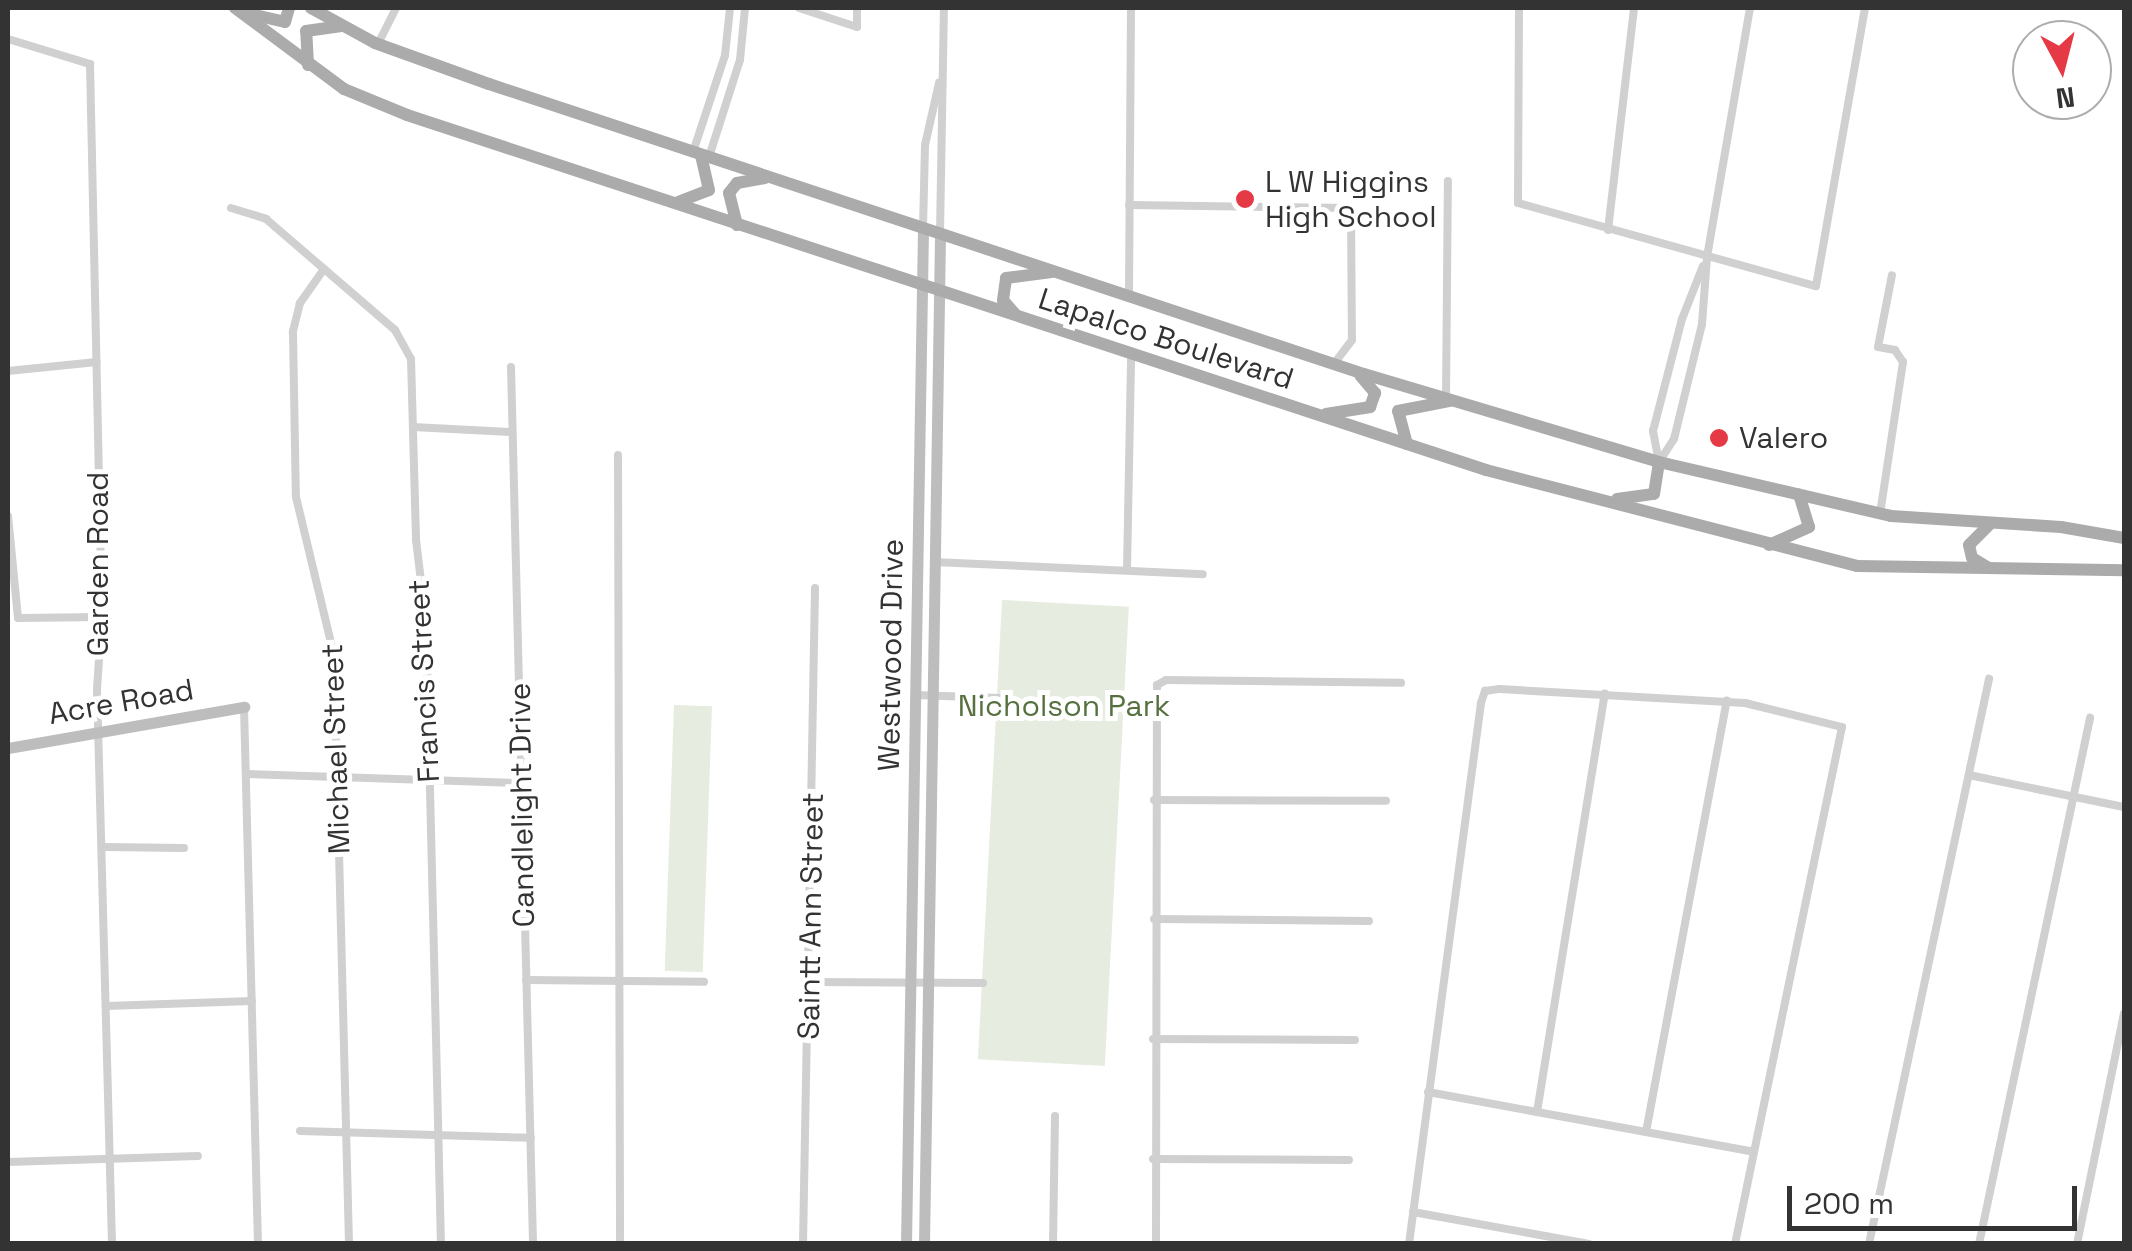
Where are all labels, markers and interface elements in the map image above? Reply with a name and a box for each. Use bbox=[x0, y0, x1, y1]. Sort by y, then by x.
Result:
north arrow bbox=[2012, 20, 2112, 120]
text: N bbox=[2054, 79, 2077, 117]
place label: L W Higgins High School bbox=[1265, 164, 1437, 234]
marker: L W Higgins High School bbox=[1234, 188, 1256, 210]
street label: Lapalco Boulevard bbox=[1034, 281, 1298, 397]
place label: Valero bbox=[1739, 420, 1828, 456]
marker: Valero bbox=[1708, 427, 1730, 449]
street label: Garden Road bbox=[80, 472, 116, 656]
street label: Westwood Drive bbox=[871, 538, 911, 772]
street label: Francis Street bbox=[401, 579, 447, 783]
street label: Michael Street bbox=[314, 643, 358, 855]
street label: Acre Road bbox=[46, 672, 196, 732]
street label: Candlelight Drive bbox=[502, 682, 542, 928]
park label: Nicholson Park bbox=[958, 688, 1170, 724]
street label: Saintt Ann Street bbox=[791, 792, 831, 1040]
scale bar bbox=[1792, 1166, 2082, 1228]
text: 200 m bbox=[1804, 1184, 1894, 1223]

